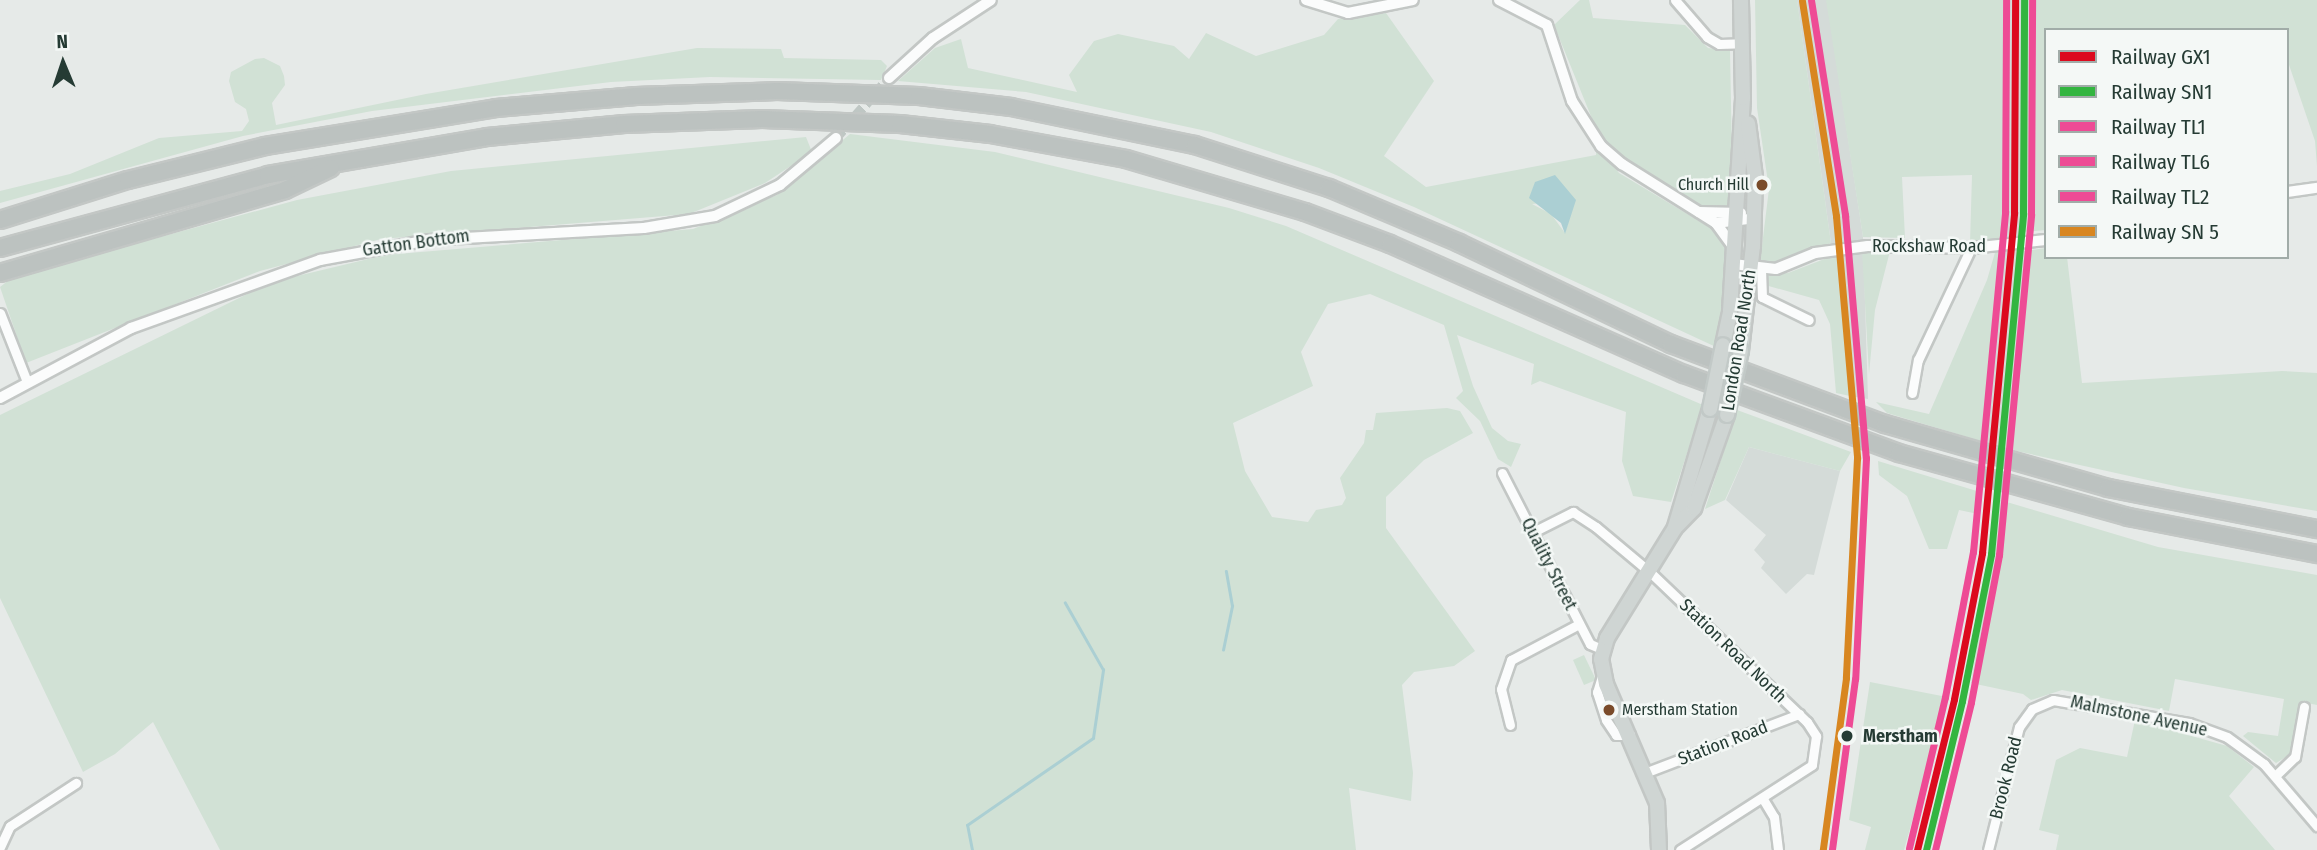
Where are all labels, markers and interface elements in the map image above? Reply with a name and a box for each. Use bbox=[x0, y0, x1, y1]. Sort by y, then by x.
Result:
north arrow bbox=[28, 28, 98, 98]
legend bbox=[2044, 28, 2289, 259]
text: N bbox=[56, 30, 68, 53]
text: Railway GX1 bbox=[2111, 44, 2211, 70]
text: Railway SN1 bbox=[2111, 79, 2212, 105]
text: Railway TL1 bbox=[2111, 114, 2206, 140]
text: Railway TL6 bbox=[2111, 149, 2210, 175]
place label: Church Hill bbox=[1678, 175, 1749, 195]
marker: Church Hill bbox=[1755, 178, 1769, 192]
text: Railway TL2 bbox=[2111, 184, 2209, 210]
text: Railway SN 5 bbox=[2111, 219, 2219, 245]
street label: Gatton Bottom bbox=[361, 225, 471, 261]
street label: Rockshaw Road bbox=[1872, 235, 1986, 257]
street label: London Road North bbox=[1717, 268, 1761, 412]
street label: Quality Street bbox=[1516, 514, 1582, 614]
street label: Station Road North bbox=[1675, 594, 1791, 708]
street label: Malmstone Avenue bbox=[2069, 691, 2209, 741]
place label: Merstham Station bbox=[1622, 700, 1738, 720]
marker: Merstham Station bbox=[1602, 703, 1616, 717]
street label: Station Road bbox=[1675, 716, 1771, 770]
place label: Merstham bbox=[1863, 725, 1938, 747]
marker: Merstham bbox=[1837, 726, 1857, 746]
street label: Brook Road bbox=[1985, 734, 2027, 822]

